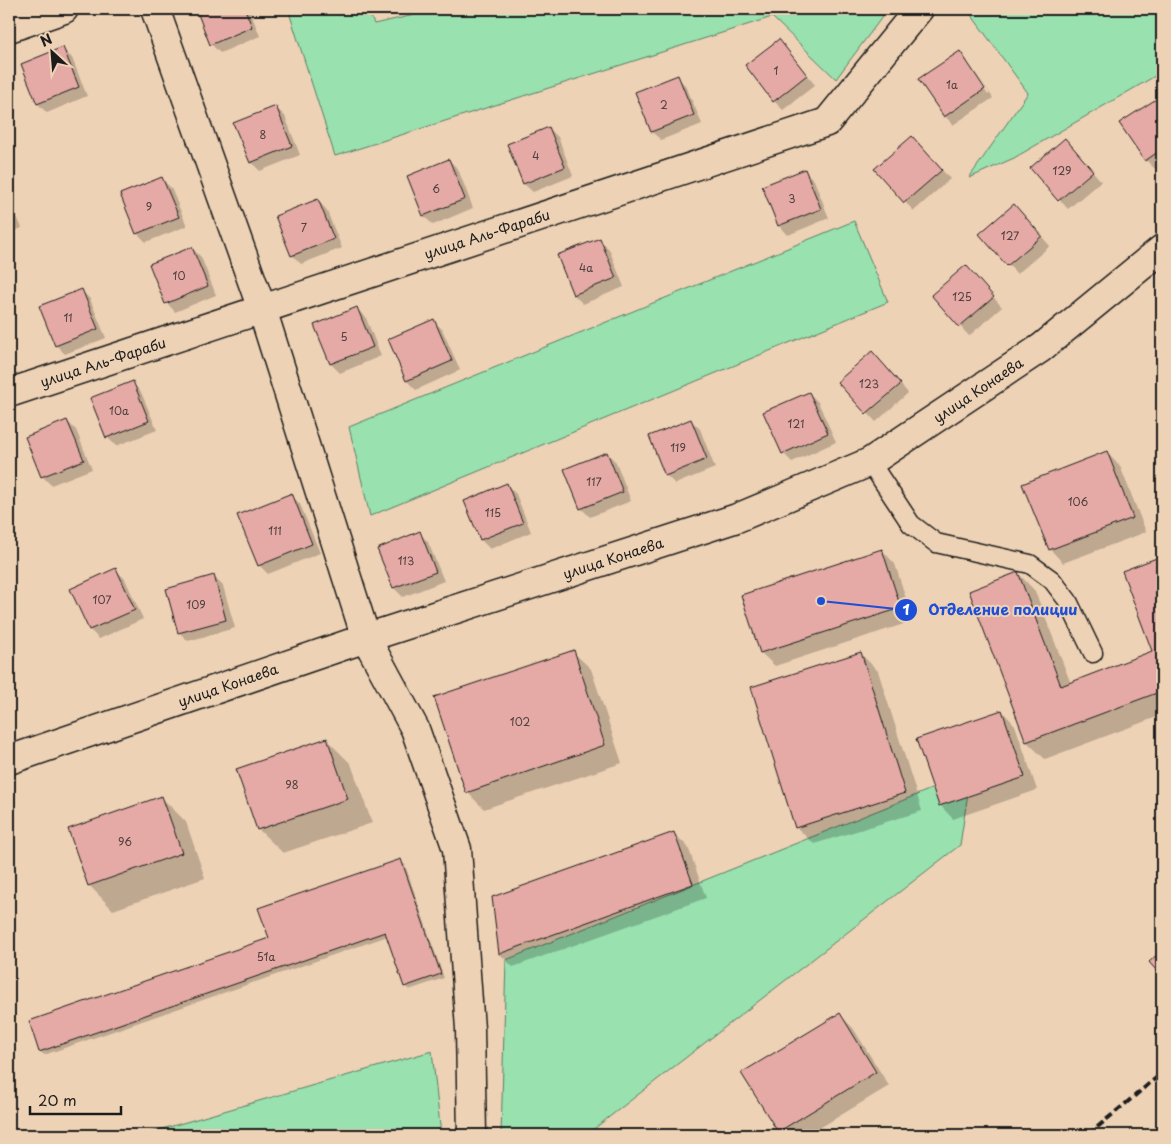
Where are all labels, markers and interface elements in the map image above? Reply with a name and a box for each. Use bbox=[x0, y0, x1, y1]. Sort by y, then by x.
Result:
north arrow bbox=[28, 28, 78, 78]
text: N bbox=[36, 28, 56, 52]
house number: 1 bbox=[774, 62, 779, 79]
house number: 1а bbox=[946, 76, 958, 93]
house number: 2 bbox=[660, 96, 668, 113]
house number: 8 bbox=[260, 126, 267, 143]
house number: 4 bbox=[532, 147, 540, 164]
house number: 129 bbox=[1053, 162, 1071, 179]
house number: 6 bbox=[432, 180, 440, 197]
house number: 3 bbox=[788, 190, 796, 207]
house number: 9 bbox=[146, 198, 152, 215]
street label: улица Аль-Фараби bbox=[421, 204, 553, 264]
house number: 7 bbox=[301, 219, 307, 236]
house number: 127 bbox=[1001, 227, 1019, 244]
house number: 4а bbox=[579, 259, 593, 276]
house number: 10 bbox=[173, 267, 185, 284]
house number: 125 bbox=[952, 288, 972, 305]
house number: 11 bbox=[63, 309, 73, 326]
house number: 5 bbox=[340, 328, 348, 345]
street label: улица Аль-Фараби bbox=[37, 332, 169, 392]
street label: улица Конаева bbox=[929, 352, 1027, 428]
house number: 123 bbox=[859, 375, 879, 392]
house number: 10а bbox=[109, 402, 129, 419]
house number: 121 bbox=[788, 415, 804, 432]
house number: 119 bbox=[670, 439, 686, 456]
house number: 117 bbox=[586, 473, 602, 490]
house number: 106 bbox=[1068, 493, 1089, 510]
house number: 115 bbox=[485, 504, 501, 521]
house number: 111 bbox=[268, 522, 282, 539]
street label: улица Конаева bbox=[560, 532, 666, 584]
house number: 113 bbox=[398, 552, 414, 569]
house number: 107 bbox=[93, 591, 111, 608]
callout: Отделение полиции bbox=[893, 595, 1088, 625]
house number: 109 bbox=[186, 596, 206, 613]
text: 1 bbox=[902, 597, 910, 620]
text: Отделение полиции bbox=[928, 597, 1078, 620]
street label: улица Конаева bbox=[175, 658, 281, 712]
house number: 102 bbox=[510, 713, 530, 730]
house number: 98 bbox=[285, 776, 299, 793]
house number: 96 bbox=[118, 833, 132, 850]
house number: 51а bbox=[257, 948, 275, 965]
scale bar bbox=[30, 1084, 121, 1116]
text: 20 m bbox=[38, 1088, 77, 1111]

